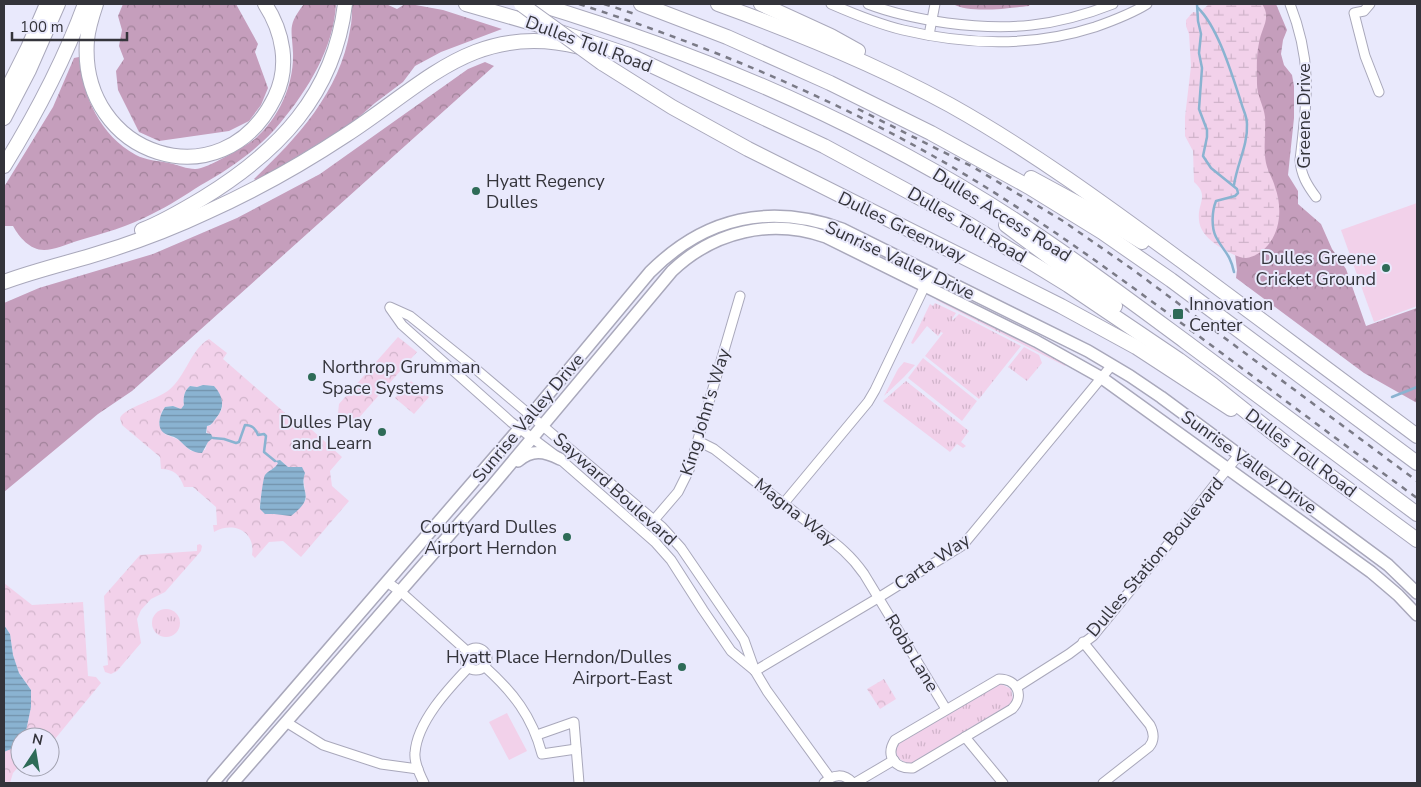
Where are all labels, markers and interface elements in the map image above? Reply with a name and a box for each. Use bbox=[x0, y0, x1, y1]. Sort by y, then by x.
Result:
scale bar bbox=[12, 10, 128, 42]
street label: Dulles Toll Road bbox=[522, 10, 656, 78]
text: 100 m bbox=[20, 17, 64, 37]
street label: Greene Drive bbox=[1292, 63, 1316, 169]
street label: Dulles Access Road bbox=[928, 163, 1076, 267]
place label: Hyatt Regency Dulles bbox=[486, 169, 605, 214]
street label: Dulles Toll Road bbox=[903, 181, 1031, 269]
marker: Hyatt Regency Dulles bbox=[470, 185, 482, 197]
street label: Dulles Greenway bbox=[834, 186, 970, 269]
street label: Sunrise Valley Drive bbox=[821, 215, 979, 305]
place label: Dulles Greene Cricket Ground bbox=[1255, 246, 1376, 291]
marker: Dulles Greene Cricket Ground bbox=[1380, 262, 1392, 274]
place label: Innovation Center bbox=[1189, 292, 1273, 337]
marker: Innovation Center bbox=[1171, 307, 1185, 321]
street label: King John's Way bbox=[674, 345, 736, 479]
street label: Sunrise Valley Drive bbox=[467, 348, 589, 488]
place label: Northrop Grumman Space Systems bbox=[322, 355, 480, 400]
marker: Northrop Grumman Space Systems bbox=[306, 371, 318, 383]
street label: Dulles Toll Road bbox=[1240, 403, 1362, 503]
street label: Sunrise Valley Drive bbox=[1176, 405, 1322, 519]
place label: Dulles Play and Learn bbox=[280, 410, 373, 455]
marker: Dulles Play and Learn bbox=[376, 426, 388, 438]
street label: Sayward Boulevard bbox=[548, 427, 682, 551]
street label: Dulles Station Boulevard bbox=[1081, 472, 1229, 642]
street label: Magna Way bbox=[749, 473, 841, 552]
place label: Courtyard Dulles Airport Herndon bbox=[420, 515, 557, 560]
street label: Carta Way bbox=[890, 528, 975, 596]
marker: Courtyard Dulles Airport Herndon bbox=[561, 531, 573, 543]
street label: Robb Lane bbox=[879, 610, 945, 696]
place label: Hyatt Place Herndon/Dulles Airport-East bbox=[446, 645, 673, 690]
marker: Hyatt Place Herndon/Dulles Airport-East bbox=[676, 661, 688, 673]
north arrow bbox=[10, 727, 60, 777]
text: N bbox=[30, 729, 45, 750]

